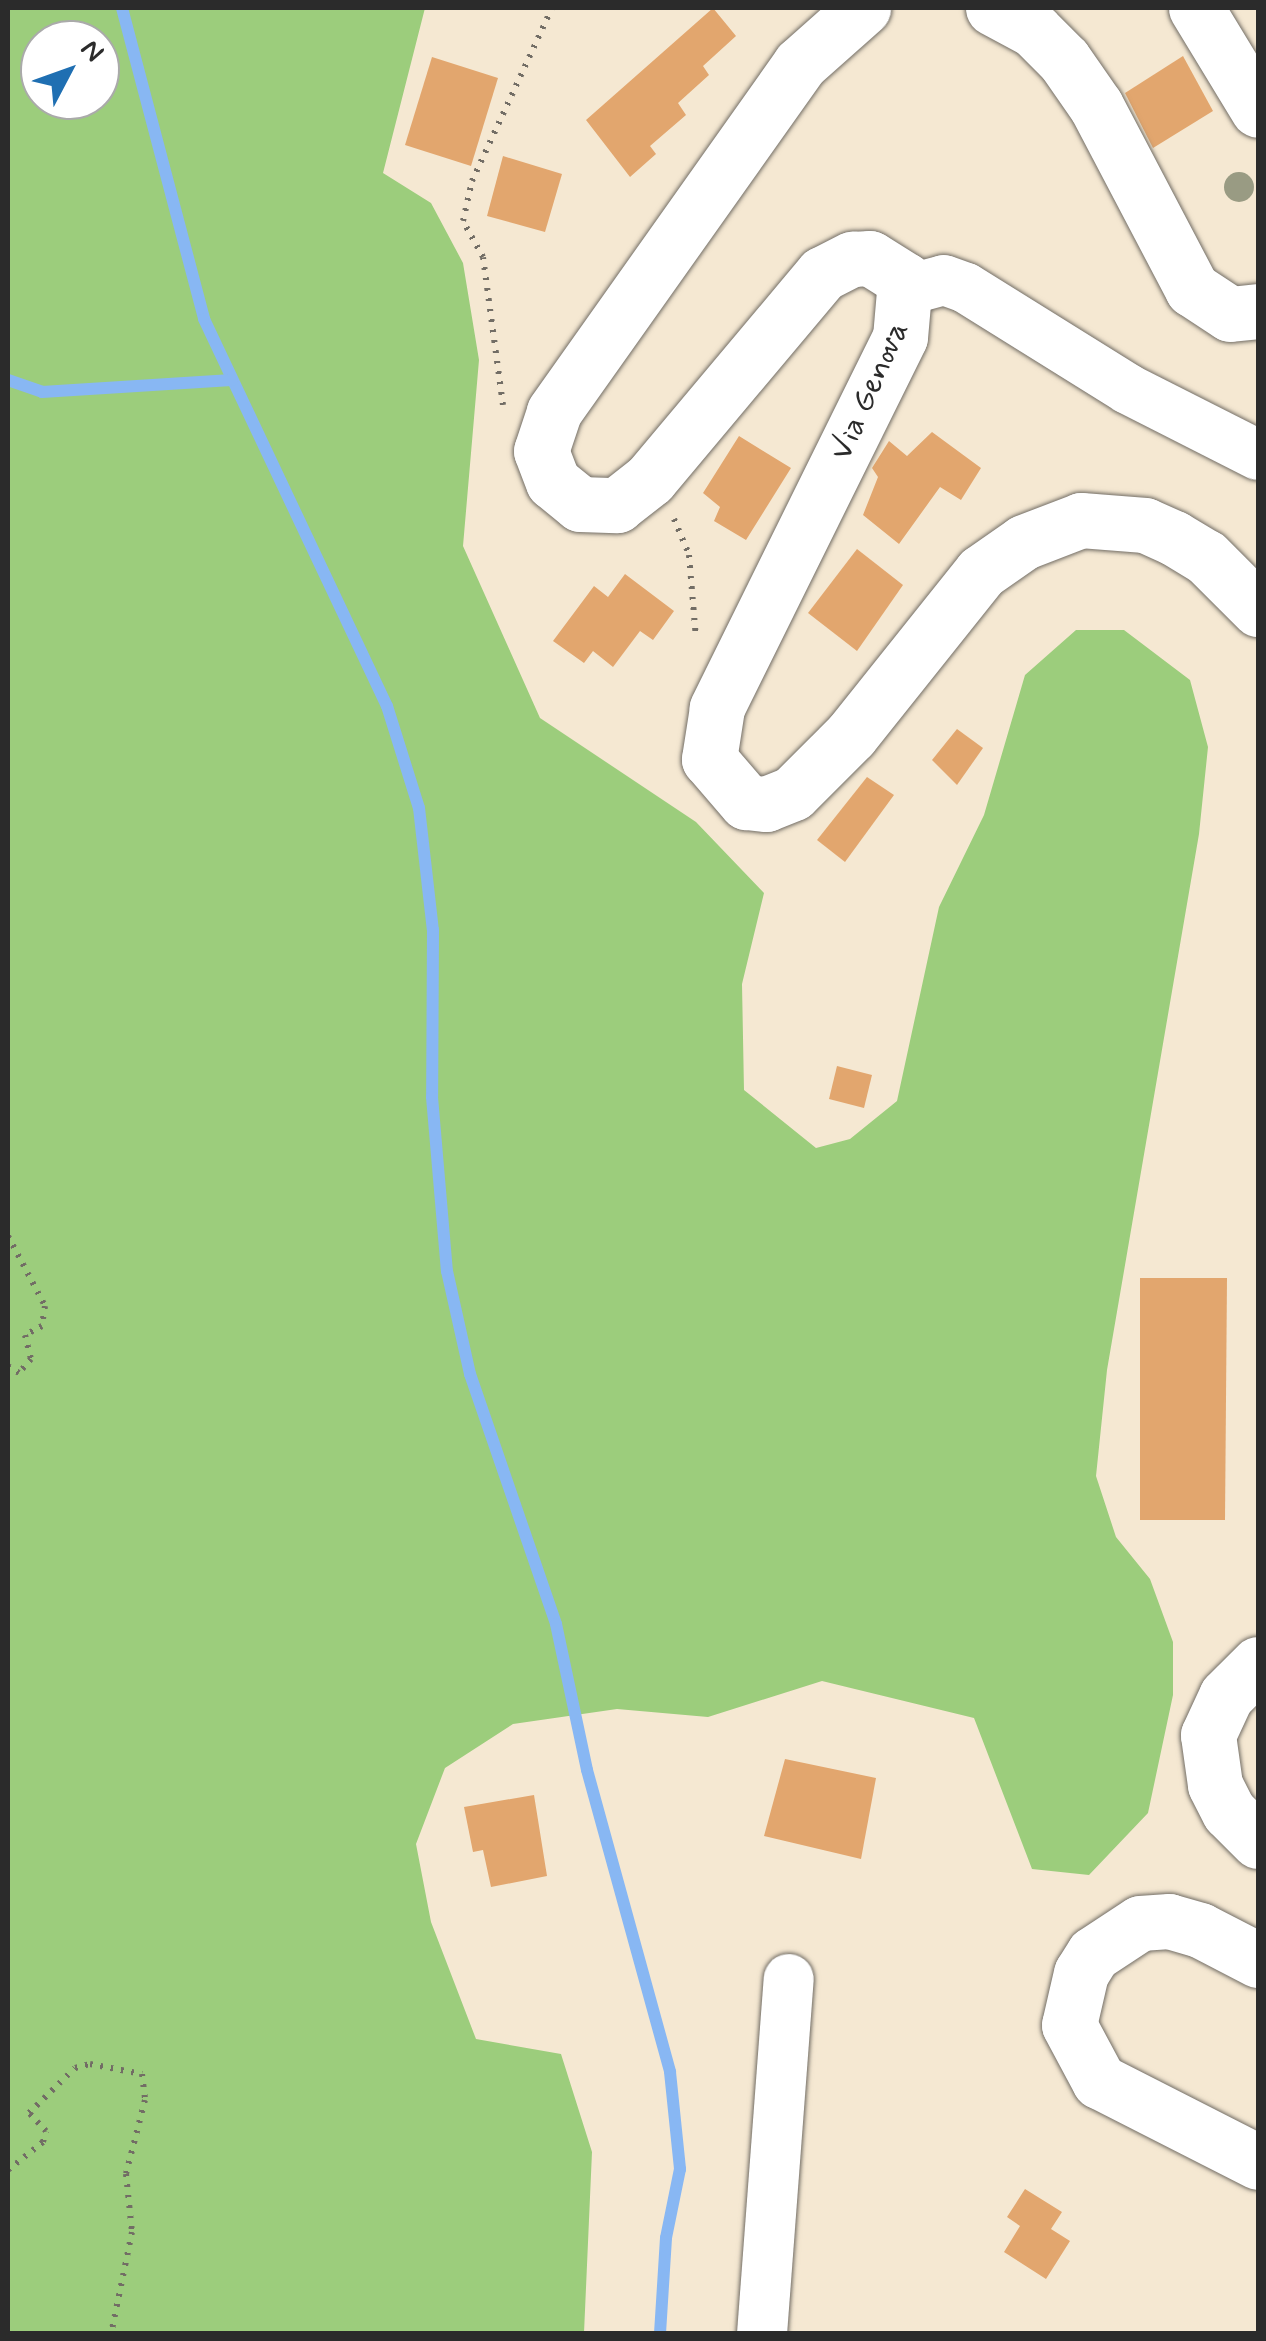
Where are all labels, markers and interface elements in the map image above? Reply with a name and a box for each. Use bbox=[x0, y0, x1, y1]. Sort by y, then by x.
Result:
north arrow bbox=[20, 20, 120, 120]
text: N bbox=[71, 32, 112, 70]
street label: Via Genova bbox=[822, 315, 918, 467]

